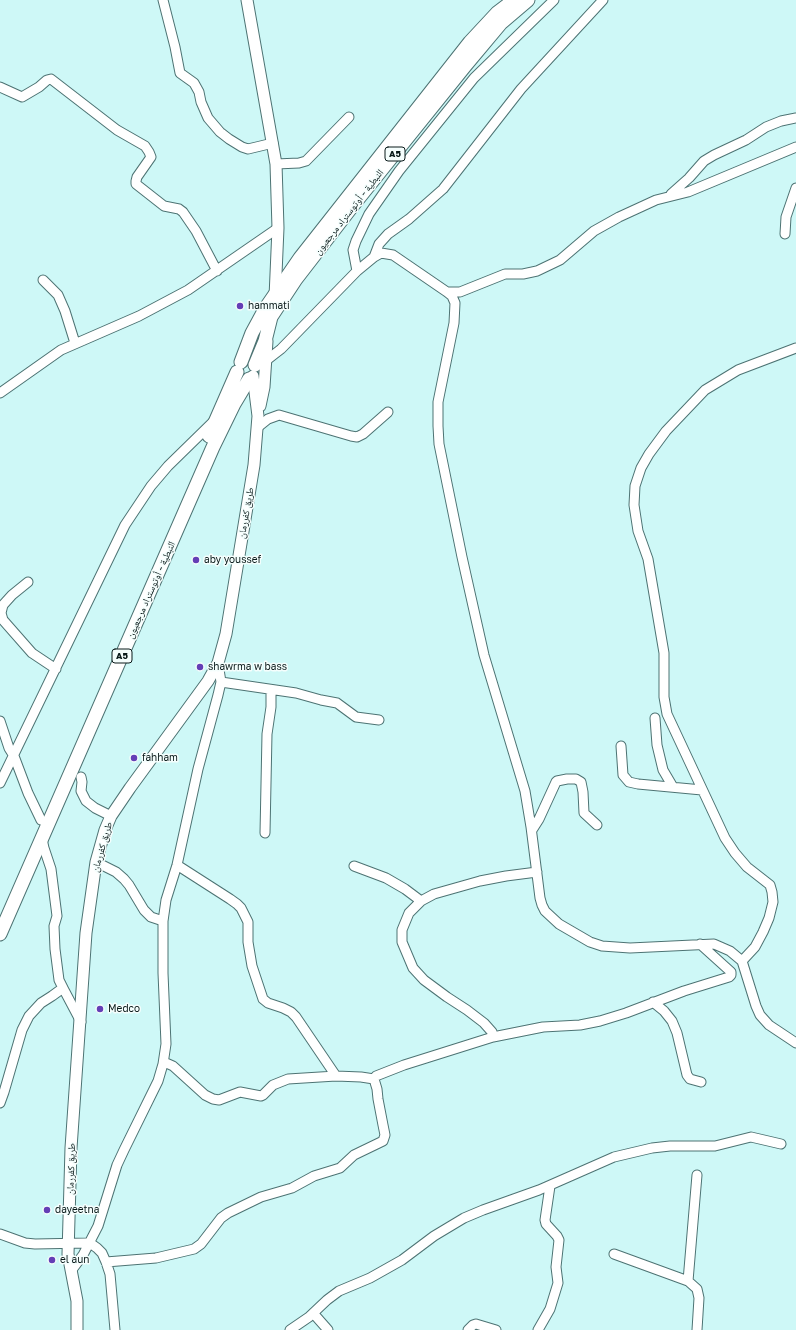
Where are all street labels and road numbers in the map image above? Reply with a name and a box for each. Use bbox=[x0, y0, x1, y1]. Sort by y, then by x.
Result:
road number: A5 bbox=[385, 147, 405, 161]
street label: النبطية - أوتوستراد مرجعيون bbox=[312, 167, 386, 257]
street label: طريق كفررمان bbox=[236, 486, 256, 540]
street label: النبطية - أوتوستراد مرجعيون bbox=[124, 540, 178, 640]
road number: A5 bbox=[112, 649, 132, 663]
street label: طريق كفررمان bbox=[89, 820, 115, 874]
street label: طريق كفررمان bbox=[64, 1143, 78, 1195]

